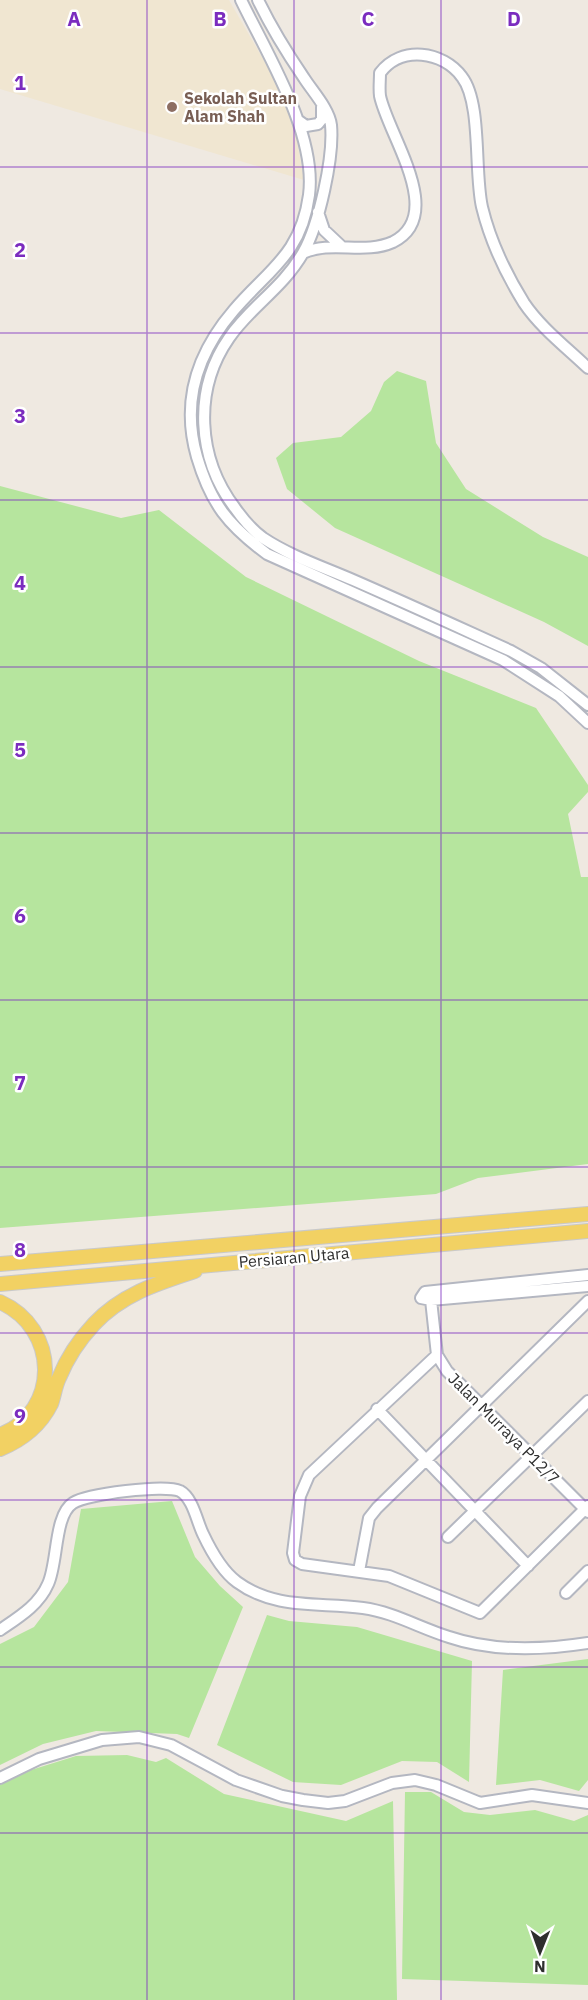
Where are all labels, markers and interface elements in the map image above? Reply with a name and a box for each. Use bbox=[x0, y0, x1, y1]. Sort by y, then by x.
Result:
text: A bbox=[67, 5, 81, 32]
text: B bbox=[213, 5, 227, 32]
text: C bbox=[361, 5, 375, 32]
text: D bbox=[507, 5, 521, 32]
text: 1 bbox=[14, 69, 26, 96]
place label: Sekolah Sultan Alam Shah bbox=[184, 88, 297, 126]
marker: Sekolah Sultan Alam Shah bbox=[165, 100, 179, 114]
text: 2 bbox=[14, 236, 26, 263]
text: 3 bbox=[14, 402, 26, 429]
text: 4 bbox=[14, 569, 26, 596]
text: 5 bbox=[14, 736, 26, 763]
text: 6 bbox=[14, 902, 26, 929]
text: 7 bbox=[14, 1069, 26, 1096]
text: 8 bbox=[14, 1236, 26, 1263]
street label: Persiaran Utara bbox=[238, 1242, 351, 1272]
street label: Jalan Murraya P12/7 bbox=[444, 1368, 564, 1488]
text: 9 bbox=[14, 1402, 26, 1429]
north arrow bbox=[510, 1922, 570, 1982]
text: N bbox=[534, 1957, 546, 1977]

